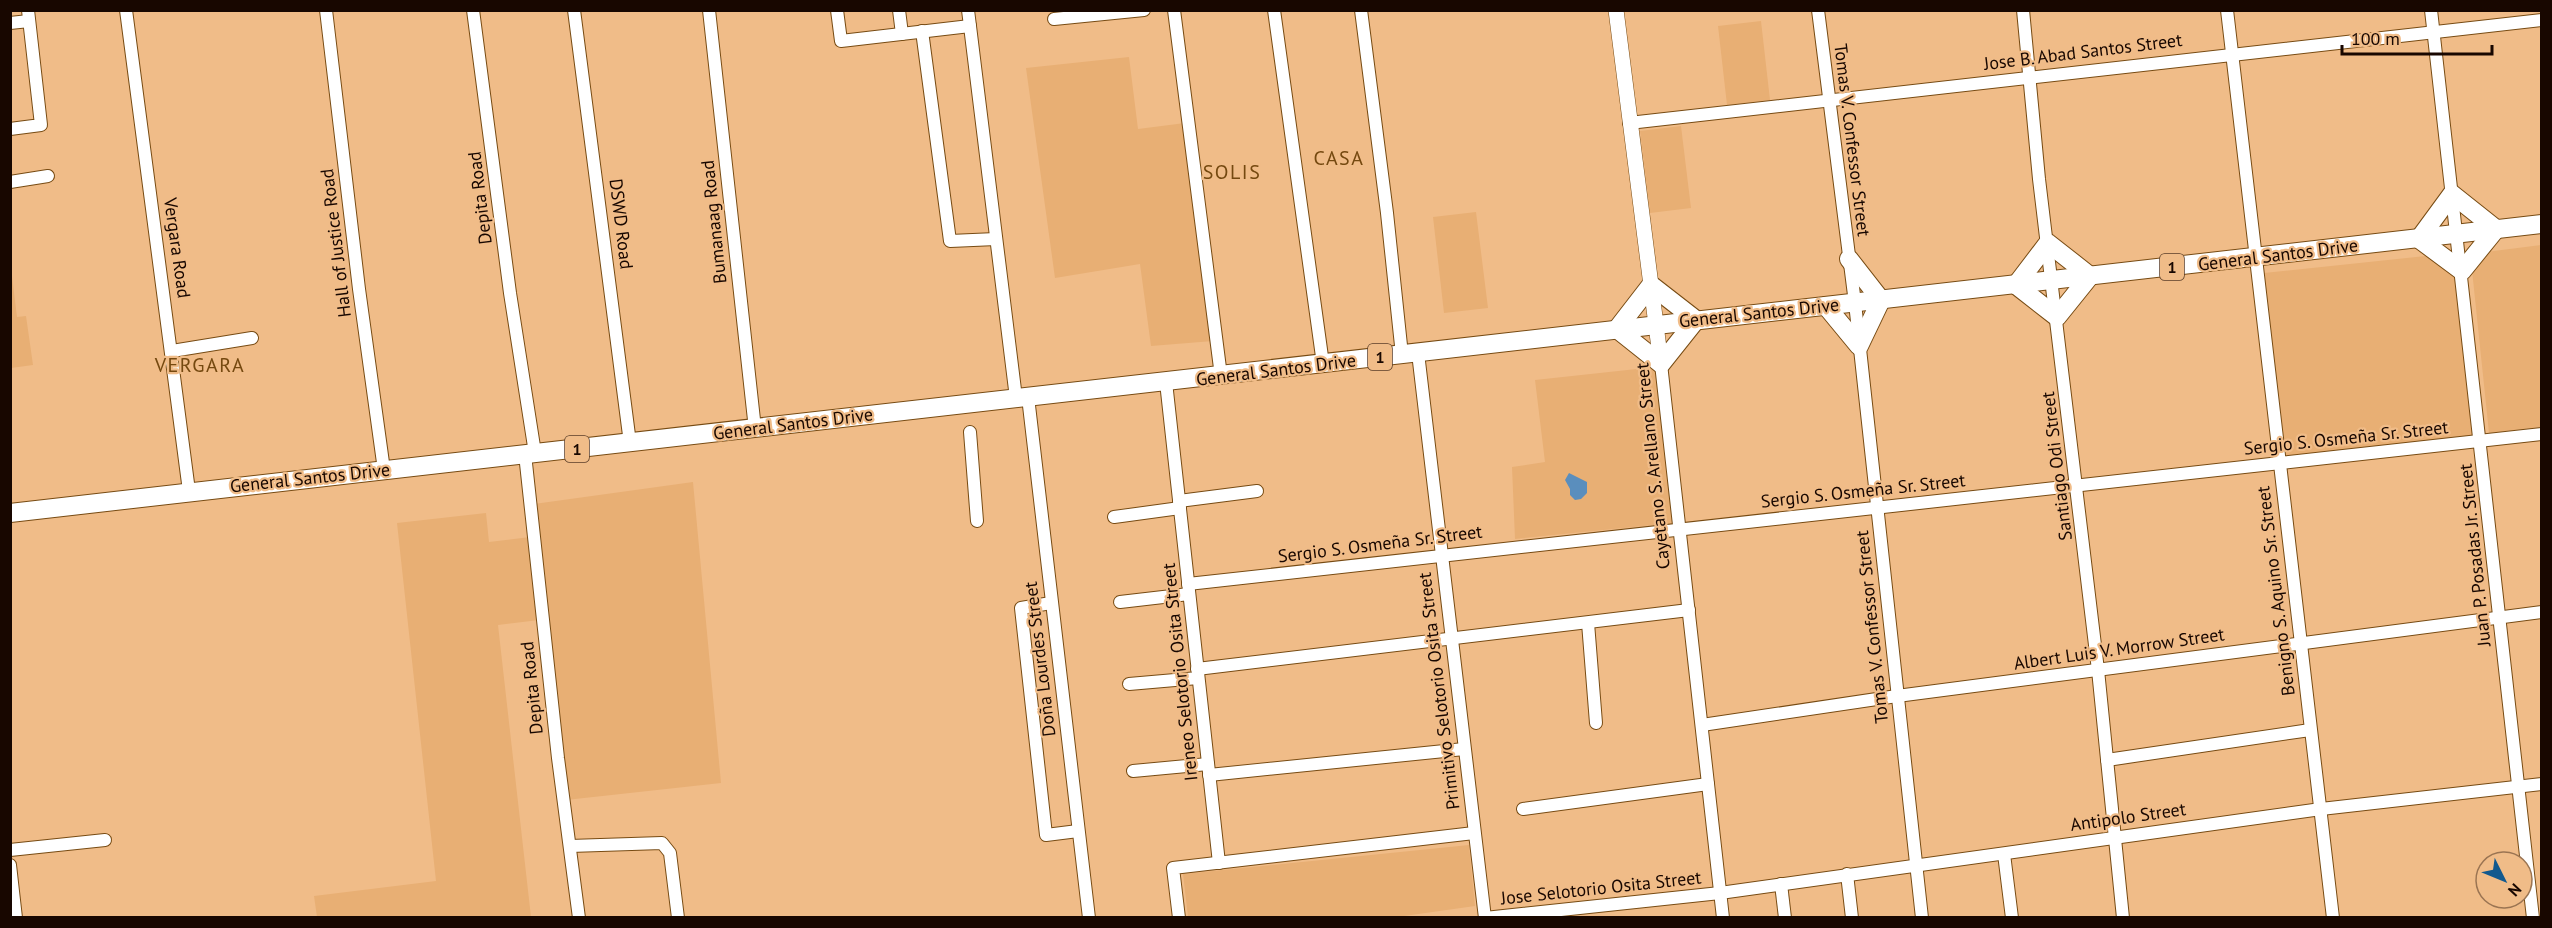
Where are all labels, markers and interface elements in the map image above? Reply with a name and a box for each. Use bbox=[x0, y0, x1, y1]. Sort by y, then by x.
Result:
scale bar bbox=[2342, 18, 2492, 56]
text: 100 m bbox=[2351, 27, 2400, 50]
street label: Jose B. Abad Santos Street bbox=[1982, 28, 2183, 75]
street label: Tomas V. Confessor Street bbox=[1829, 42, 1876, 238]
district label: CASA bbox=[1314, 145, 1364, 171]
street label: Depita Road bbox=[462, 150, 497, 246]
street label: Bumanaag Road bbox=[696, 159, 731, 285]
district label: SOLIS bbox=[1203, 159, 1261, 185]
street label: Hall of Justice Road bbox=[315, 167, 356, 319]
street label: DSWD Road bbox=[605, 177, 638, 270]
street label: Vergara Road bbox=[159, 195, 196, 300]
street label: General Santos Drive bbox=[2197, 233, 2359, 276]
road number: 1 bbox=[2160, 254, 2184, 280]
street label: General Santos Drive bbox=[1678, 293, 1840, 332]
road number: 1 bbox=[1368, 344, 1392, 370]
street label: General Santos Drive bbox=[1195, 348, 1357, 391]
district label: VERGARA bbox=[154, 352, 245, 378]
street label: Cayetano S. Arellano Street bbox=[1630, 362, 1675, 570]
street label: Santiago Odi Street bbox=[2036, 390, 2077, 542]
street label: General Santos Drive bbox=[712, 402, 874, 445]
street label: Sergio S. Osmeña Sr. Street bbox=[2242, 415, 2449, 460]
road number: 1 bbox=[565, 436, 589, 462]
street label: General Santos Drive bbox=[229, 458, 391, 497]
street label: Juan P. Posadas Jr. Street bbox=[2453, 463, 2496, 649]
street label: Sergio S. Osmeña Sr. Street bbox=[1759, 468, 1966, 513]
street label: Benigno S. Aquino Sr. Street bbox=[2251, 485, 2300, 697]
street label: Sergio S. Osmeña Sr. Street bbox=[1276, 520, 1483, 567]
street label: Tomas V. Confessor Street bbox=[1850, 529, 1893, 725]
street label: Ireneo Selotorio Osita Street bbox=[1157, 562, 1202, 782]
street label: Primitivo Selotorio Osita Street bbox=[1413, 571, 1464, 811]
street label: Doña Lourdes Street bbox=[1019, 580, 1060, 738]
street label: Albert Luis V. Morrow Street bbox=[2012, 622, 2226, 675]
street label: Depita Road bbox=[515, 640, 548, 736]
street label: Antipolo Street bbox=[2069, 797, 2187, 836]
north arrow bbox=[2474, 850, 2534, 910]
street label: Jose Selotorio Osita Street bbox=[1499, 866, 1702, 910]
text: N bbox=[2504, 880, 2526, 901]

